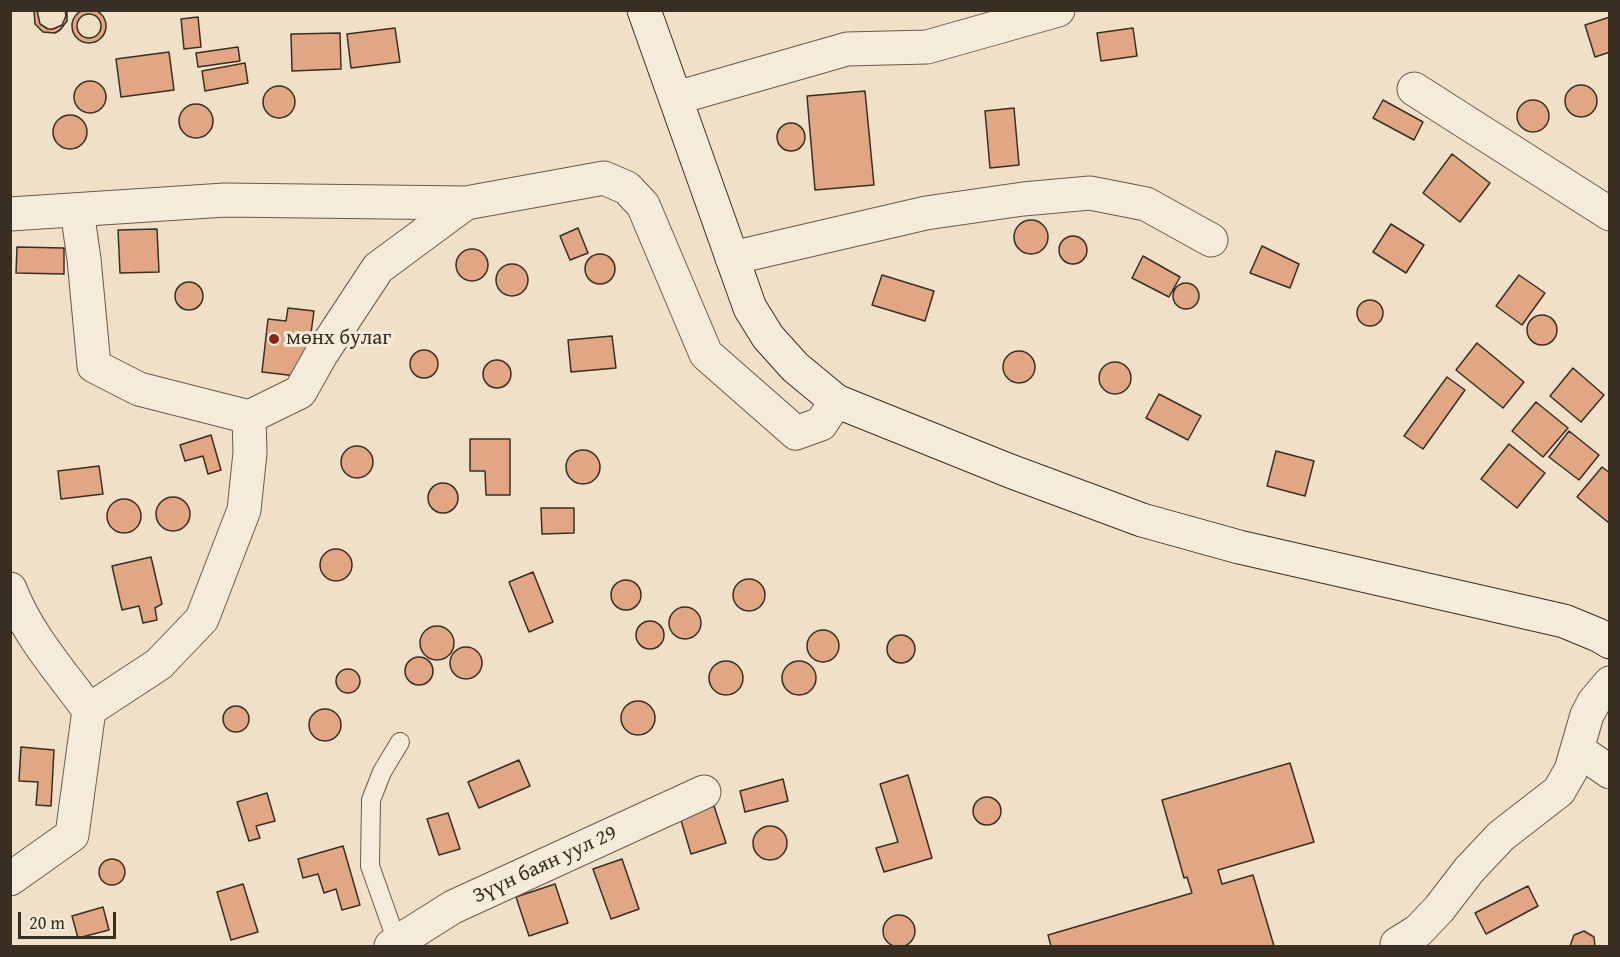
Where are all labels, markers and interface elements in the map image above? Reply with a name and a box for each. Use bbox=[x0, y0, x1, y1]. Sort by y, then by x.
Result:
place label: мөнх булаг bbox=[286, 326, 391, 352]
marker: мөнх булаг bbox=[267, 332, 281, 346]
street label: Зүүн баян уул 29 bbox=[469, 821, 621, 909]
scale bar bbox=[21, 900, 118, 938]
text: 20 m bbox=[29, 909, 65, 936]

